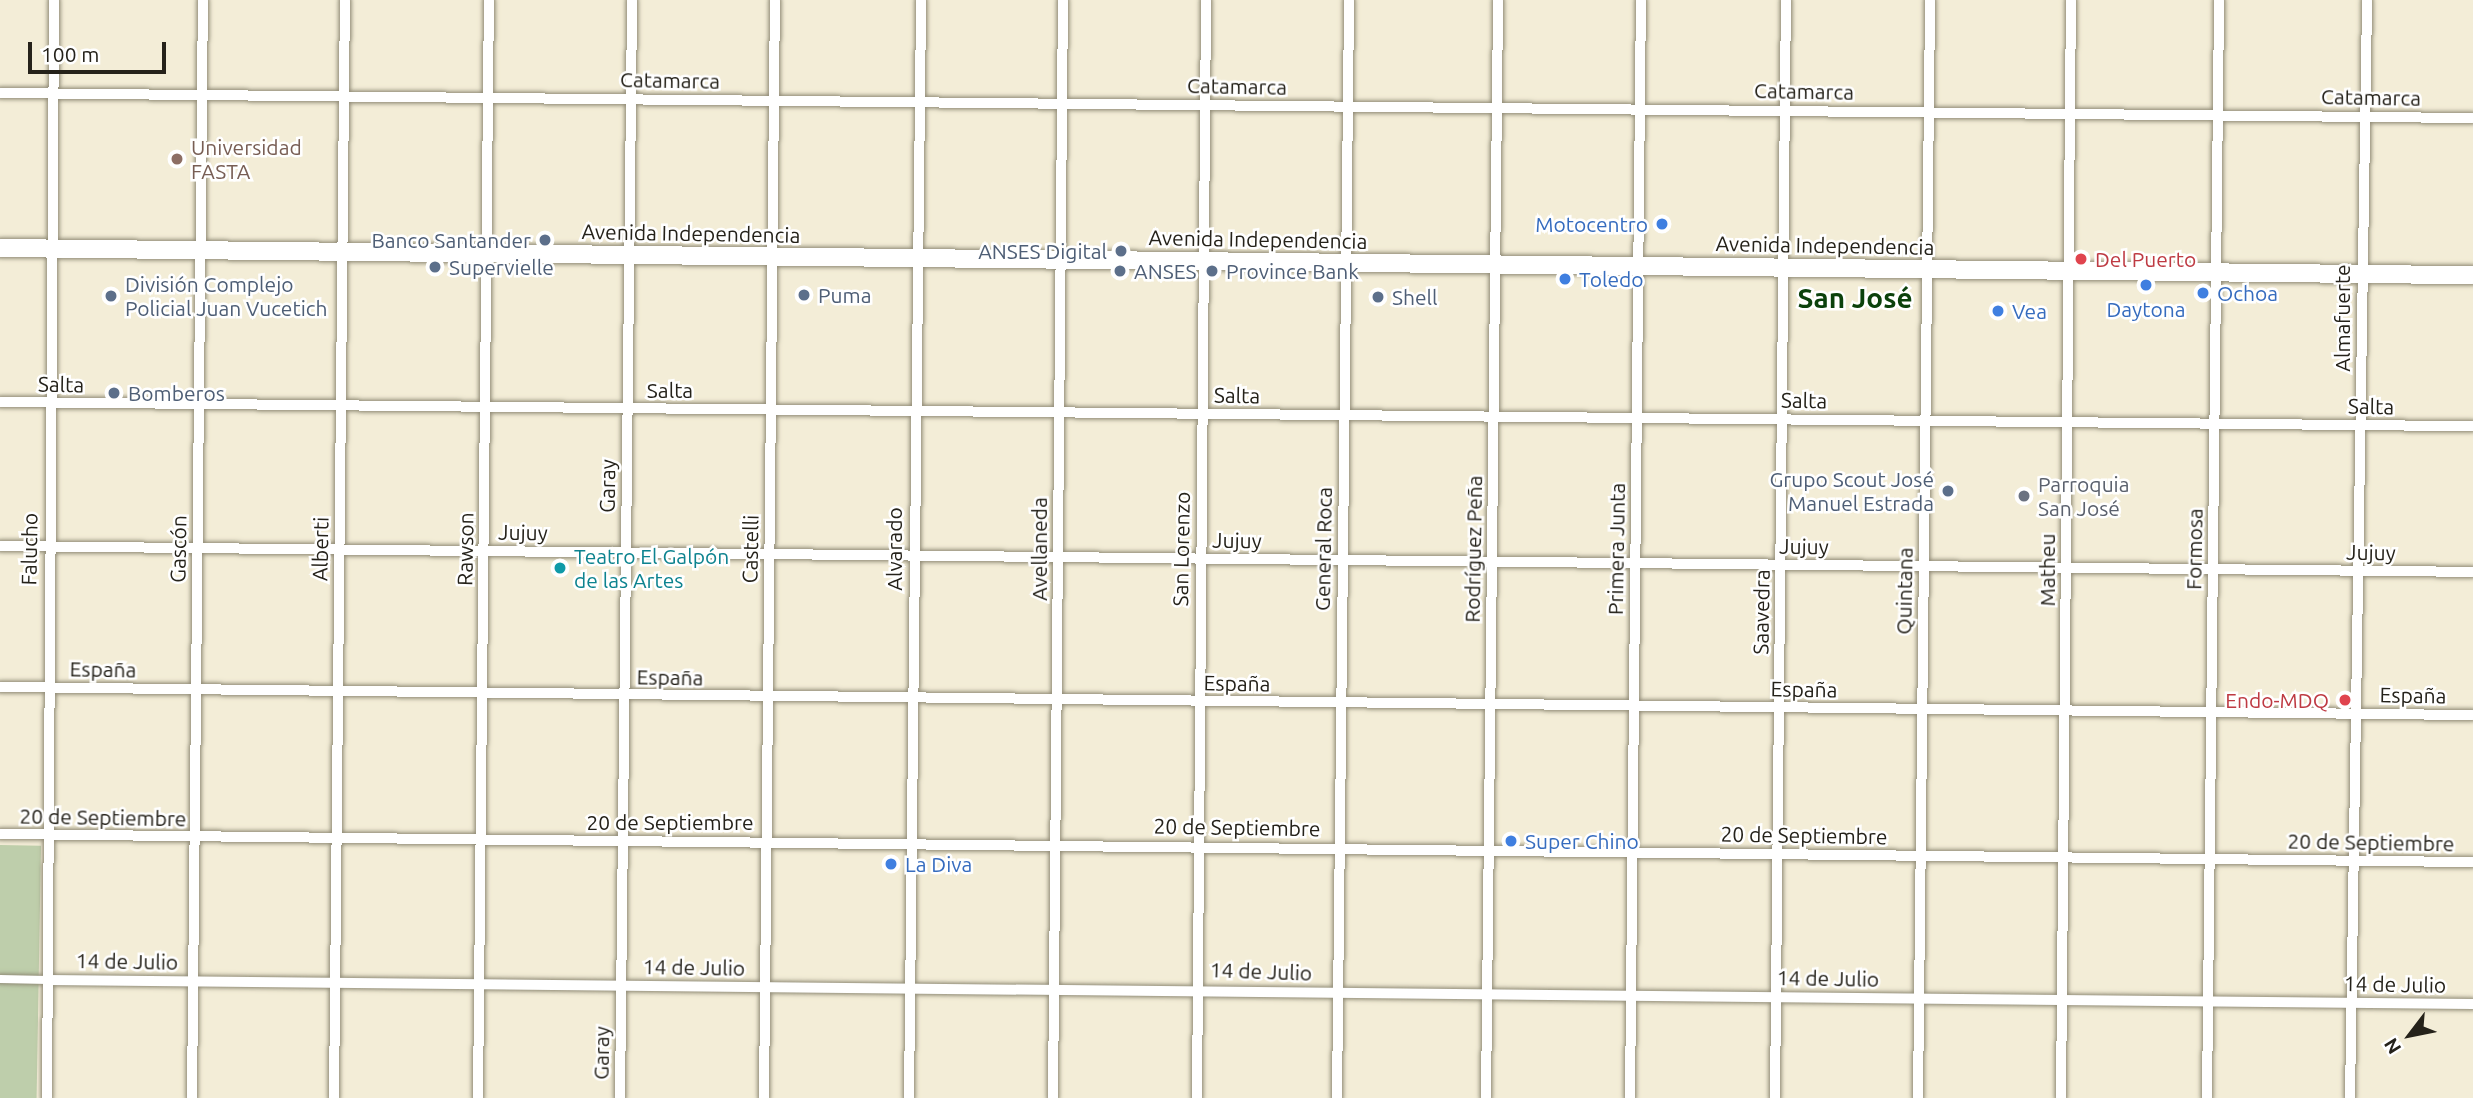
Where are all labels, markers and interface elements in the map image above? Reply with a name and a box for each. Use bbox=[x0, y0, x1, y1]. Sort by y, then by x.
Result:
scale bar bbox=[32, 28, 170, 72]
text: 100 m bbox=[41, 42, 99, 66]
street label: Catamarca bbox=[620, 67, 720, 93]
street label: Catamarca bbox=[1187, 73, 1287, 99]
street label: Catamarca bbox=[1754, 78, 1854, 104]
street label: Catamarca bbox=[2321, 84, 2421, 110]
place label: Universidad FASTA bbox=[191, 134, 302, 184]
marker: Universidad FASTA bbox=[169, 151, 185, 167]
place label: Motocentro bbox=[1535, 211, 1648, 237]
marker: Motocentro bbox=[1654, 216, 1670, 232]
street label: Avenida Independencia bbox=[581, 218, 801, 248]
street label: Avenida Independencia bbox=[1148, 224, 1368, 254]
place label: Banco Santander bbox=[371, 227, 531, 253]
street label: Avenida Independencia bbox=[1715, 230, 1935, 260]
marker: Banco Santander bbox=[537, 232, 553, 248]
place label: ANSES Digital bbox=[978, 238, 1107, 264]
marker: ANSES Digital bbox=[1113, 243, 1129, 259]
place label: Del Puerto bbox=[2095, 246, 2196, 272]
marker: Del Puerto bbox=[2073, 251, 2089, 267]
place label: Supervielle bbox=[449, 254, 554, 280]
place label: ANSES bbox=[1134, 258, 1196, 284]
place label: Province Bank bbox=[1226, 258, 1359, 284]
marker: Supervielle bbox=[427, 259, 443, 275]
marker: ANSES bbox=[1112, 263, 1128, 279]
marker: Province Bank bbox=[1204, 263, 1220, 279]
street label: Almafuerte bbox=[2329, 264, 2355, 372]
place label: Toledo bbox=[1579, 266, 1644, 292]
place label: División Complejo Policial Juan Vucetich bbox=[125, 271, 328, 321]
marker: Toledo bbox=[1557, 271, 1573, 287]
marker: Daytona bbox=[2138, 277, 2154, 293]
place label: Ochoa bbox=[2217, 280, 2278, 306]
district label: San José bbox=[1797, 281, 1913, 315]
place label: Puma bbox=[818, 282, 871, 308]
place label: Shell bbox=[1392, 284, 1438, 310]
marker: Ochoa bbox=[2195, 285, 2211, 301]
marker: Puma bbox=[796, 287, 812, 303]
marker: División Complejo Policial Juan Vucetich bbox=[103, 288, 119, 304]
marker: Shell bbox=[1370, 289, 1386, 305]
place label: Daytona bbox=[2106, 296, 2186, 322]
place label: Vea bbox=[2012, 298, 2047, 324]
marker: Vea bbox=[1990, 303, 2006, 319]
street label: Salta bbox=[38, 371, 84, 397]
street label: Salta bbox=[647, 377, 693, 403]
place label: Bomberos bbox=[128, 380, 225, 406]
street label: Salta bbox=[1214, 382, 1260, 408]
marker: Bomberos bbox=[106, 385, 122, 401]
street label: Salta bbox=[1781, 387, 1827, 413]
street label: Salta bbox=[2348, 393, 2394, 419]
street label: Garay bbox=[594, 459, 620, 513]
place label: Grupo Scout José Manuel Estrada bbox=[1769, 466, 1934, 516]
place label: Parroquia San José bbox=[2038, 471, 2130, 521]
street label: Rodríguez Peña bbox=[1459, 475, 1487, 623]
street label: Primera Junta bbox=[1602, 483, 1630, 615]
marker: Grupo Scout José Manuel Estrada bbox=[1940, 483, 1956, 499]
street label: General Roca bbox=[1309, 487, 1337, 611]
marker: Parroquia San José bbox=[2016, 488, 2032, 504]
street label: San Lorenzo bbox=[1167, 491, 1195, 607]
street label: Avellaneda bbox=[1026, 497, 1052, 601]
street label: Alvarado bbox=[881, 507, 907, 591]
street label: Formosa bbox=[2181, 508, 2207, 590]
street label: Falucho bbox=[16, 512, 42, 586]
street label: Rawson bbox=[452, 512, 478, 586]
street label: Castelli bbox=[737, 514, 763, 584]
street label: Gascón bbox=[165, 515, 191, 583]
street label: Alberti bbox=[307, 517, 333, 581]
street label: Jujuy bbox=[498, 519, 548, 545]
street label: Jujuy bbox=[1212, 527, 1262, 553]
street label: Jujuy bbox=[1779, 533, 1829, 559]
street label: Matheu bbox=[2034, 534, 2060, 606]
street label: Jujuy bbox=[2346, 539, 2396, 565]
place label: Teatro El Galpón de las Artes bbox=[574, 543, 729, 593]
street label: Quintana bbox=[1891, 547, 1917, 635]
marker: Teatro El Galpón de las Artes bbox=[552, 560, 568, 576]
street label: Saavedra bbox=[1748, 569, 1774, 655]
street label: España bbox=[69, 656, 137, 682]
street label: España bbox=[636, 664, 704, 690]
street label: España bbox=[1203, 670, 1271, 696]
street label: España bbox=[1770, 676, 1838, 702]
street label: España bbox=[2379, 682, 2447, 708]
place label: Endo-MDQ bbox=[2225, 687, 2329, 713]
marker: Endo-MDQ bbox=[2335, 690, 2355, 710]
street label: 20 de Septiembre bbox=[19, 803, 187, 831]
street label: 20 de Septiembre bbox=[587, 809, 753, 835]
street label: 20 de Septiembre bbox=[1153, 813, 1321, 841]
street label: 20 de Septiembre bbox=[1720, 821, 1888, 849]
place label: Super Chino bbox=[1525, 828, 1639, 854]
street label: 20 de Septiembre bbox=[2287, 828, 2455, 856]
marker: Super Chino bbox=[1503, 833, 1519, 849]
place label: La Diva bbox=[905, 851, 972, 877]
marker: La Diva bbox=[883, 856, 899, 872]
street label: 14 de Julio bbox=[76, 948, 178, 974]
street label: 14 de Julio bbox=[643, 954, 745, 980]
street label: 14 de Julio bbox=[1209, 957, 1313, 985]
street label: 14 de Julio bbox=[1777, 965, 1879, 991]
street label: 14 de Julio bbox=[2344, 971, 2446, 997]
north arrow bbox=[2375, 1000, 2445, 1070]
street label: Garay bbox=[588, 1026, 614, 1080]
text: N bbox=[2379, 1034, 2405, 1058]

